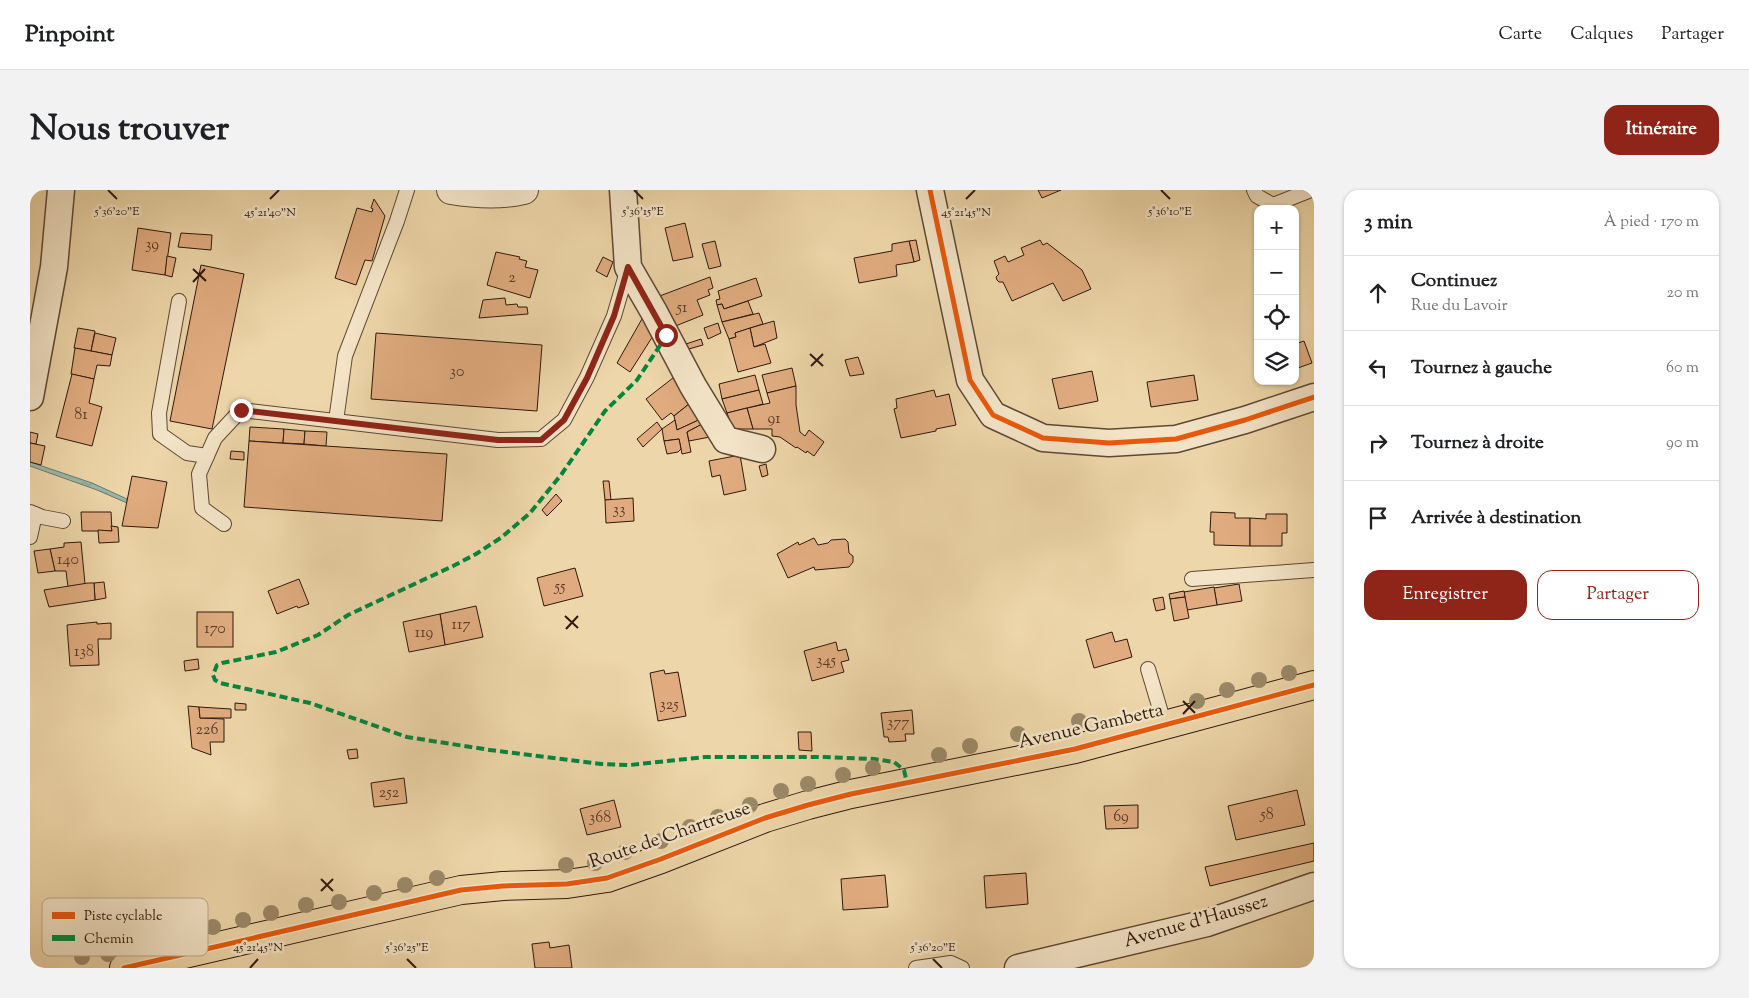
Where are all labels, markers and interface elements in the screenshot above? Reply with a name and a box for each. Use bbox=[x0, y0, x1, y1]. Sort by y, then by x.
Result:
text: Pinpoint bbox=[25, 18, 114, 52]
text: Carte bbox=[1499, 22, 1542, 48]
text: Calques bbox=[1570, 22, 1633, 48]
text: Partager bbox=[1661, 22, 1724, 48]
text: Nous trouver bbox=[30, 105, 229, 156]
button: Itinéraire bbox=[1604, 105, 1719, 155]
text: 5°36'20"E bbox=[94, 203, 140, 221]
text: 5°36'15"E bbox=[621, 203, 665, 221]
text: 5°36'10"E bbox=[1147, 203, 1192, 221]
text: 45°21'40"N bbox=[244, 204, 296, 222]
text: 45°21'45"N bbox=[941, 204, 991, 222]
map controls bbox=[1254, 205, 1299, 385]
button: + bbox=[1254, 205, 1299, 250]
text: 3 min bbox=[1364, 208, 1413, 238]
text: À pied · 170 m bbox=[1604, 211, 1699, 234]
house number: 39 bbox=[145, 234, 159, 257]
button: − bbox=[1254, 250, 1299, 295]
house number: 2 bbox=[508, 267, 516, 290]
text: Continuez bbox=[1411, 268, 1497, 295]
icon: ahead bbox=[1364, 279, 1392, 307]
text: 20 m bbox=[1666, 282, 1699, 305]
button: locate bbox=[1254, 295, 1299, 340]
text: Rue du Lavoir bbox=[1411, 295, 1508, 318]
house number: 51 bbox=[676, 297, 688, 320]
route start bbox=[655, 324, 678, 347]
button: layers bbox=[1254, 340, 1299, 385]
icon: left bbox=[1364, 354, 1392, 382]
text: Tournez à gauche bbox=[1411, 355, 1552, 382]
text: 60 m bbox=[1666, 357, 1699, 380]
house number: 30 bbox=[450, 361, 464, 384]
route end bbox=[230, 399, 253, 422]
house number: 81 bbox=[74, 404, 88, 427]
house number: 91 bbox=[767, 408, 781, 431]
icon: right bbox=[1364, 429, 1392, 457]
text: Tournez à droite bbox=[1411, 430, 1544, 457]
text: 90 m bbox=[1666, 432, 1699, 455]
house number: 33 bbox=[613, 499, 625, 522]
icon: arrive bbox=[1364, 504, 1392, 532]
text: Arrivée à destination bbox=[1411, 505, 1582, 532]
house number: 140 bbox=[57, 549, 79, 572]
button: Enregistrer bbox=[1364, 570, 1527, 620]
button: Partager bbox=[1537, 570, 1699, 620]
house number: 55 bbox=[553, 576, 566, 599]
house number: 117 bbox=[452, 614, 470, 637]
house number: 170 bbox=[204, 618, 226, 641]
house number: 119 bbox=[415, 622, 433, 645]
house number: 138 bbox=[74, 641, 94, 664]
house number: 345 bbox=[816, 650, 837, 673]
house number: 325 bbox=[659, 694, 679, 717]
street label: Avenue Gambetta bbox=[1016, 697, 1166, 757]
house number: 377 bbox=[887, 712, 909, 735]
house number: 226 bbox=[196, 719, 219, 742]
house number: 252 bbox=[379, 782, 400, 805]
street label: Route de Chartreuse bbox=[586, 796, 754, 876]
house number: 58 bbox=[1259, 804, 1274, 827]
house number: 69 bbox=[1113, 806, 1129, 829]
house number: 368 bbox=[589, 807, 611, 830]
street label: Avenue d'Haussez bbox=[1121, 889, 1271, 955]
legend bbox=[42, 898, 208, 956]
text: Piste cyclable bbox=[84, 907, 162, 927]
text: Chemin bbox=[84, 930, 134, 950]
text: 45°21'45"N bbox=[233, 939, 283, 957]
text: 5°36'25"E bbox=[384, 939, 429, 957]
text: 5°36'20"E bbox=[910, 939, 956, 957]

